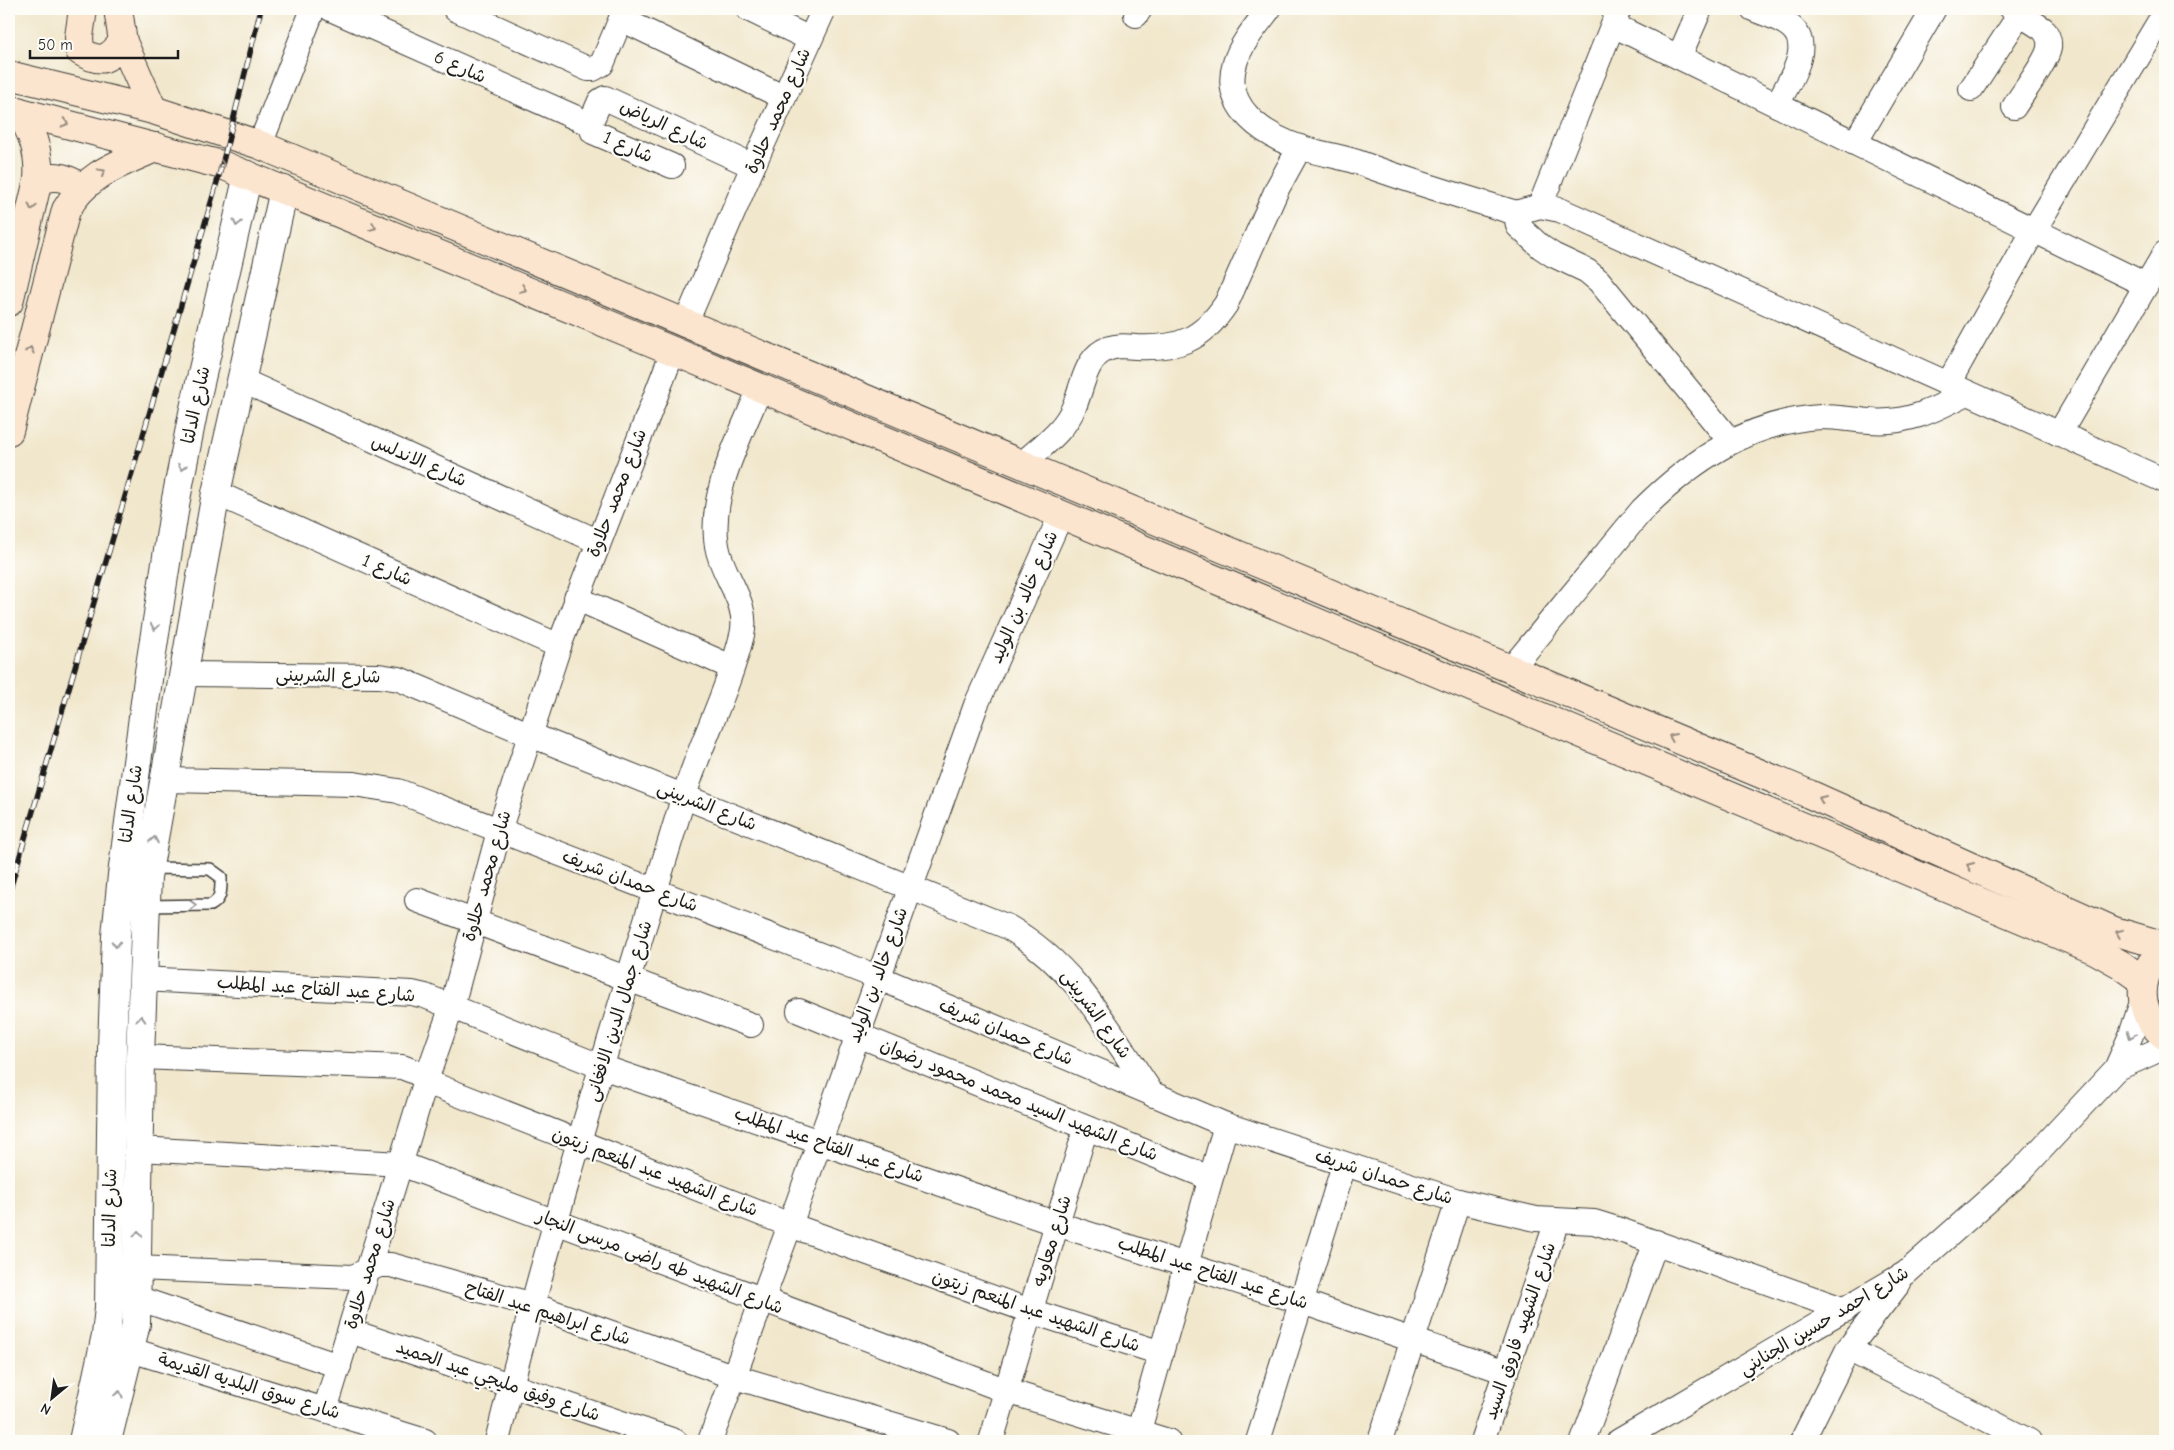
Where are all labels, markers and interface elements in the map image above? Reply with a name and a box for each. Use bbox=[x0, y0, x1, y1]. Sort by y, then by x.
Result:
scale bar bbox=[30, 28, 178, 60]
text: 50 m bbox=[38, 36, 73, 54]
street label: شارع محمد حلاوة bbox=[741, 45, 816, 178]
street label: شارع 6 bbox=[430, 46, 489, 89]
street label: شارع الرياض bbox=[616, 96, 711, 155]
one-way arrow bbox=[61, 117, 70, 128]
street label: شارع 1 bbox=[600, 127, 656, 168]
one-way arrow bbox=[218, 159, 226, 169]
one-way arrow bbox=[97, 169, 106, 179]
one-way arrow bbox=[27, 202, 38, 211]
one-way arrow bbox=[232, 218, 243, 227]
one-way arrow bbox=[368, 221, 377, 231]
one-way arrow bbox=[518, 283, 527, 293]
one-way arrow bbox=[24, 346, 34, 354]
street label: شارع الدلتا bbox=[178, 364, 215, 446]
street label: شارع محمد حلاوة bbox=[583, 426, 652, 560]
street label: شارع الاندلس bbox=[368, 431, 470, 492]
one-way arrow bbox=[178, 462, 188, 471]
street label: شارع خالد بن الوليد bbox=[985, 528, 1064, 667]
street label: شارع 1 bbox=[359, 550, 415, 591]
one-way arrow bbox=[150, 623, 161, 631]
street label: شارع الشربينى bbox=[275, 665, 381, 688]
one-way arrow bbox=[1668, 732, 1677, 743]
street label: شارع الدلتا bbox=[115, 764, 148, 845]
street label: شارع الشربينى bbox=[654, 777, 760, 836]
one-way arrow bbox=[1818, 795, 1827, 806]
street label: شارع محمد حلاوة bbox=[458, 808, 517, 944]
one-way arrow bbox=[148, 835, 158, 844]
street label: شارع حمدان شريف bbox=[559, 845, 701, 917]
one-way arrow bbox=[1966, 862, 1975, 873]
one-way arrow bbox=[189, 900, 197, 911]
street label: شارع خالد بن الوليد bbox=[844, 904, 913, 1046]
street label: شارع جمال الدين الافغانى bbox=[581, 918, 657, 1104]
one-way arrow bbox=[2115, 928, 2123, 938]
one-way arrow bbox=[111, 941, 121, 949]
street label: شارع الشربينى bbox=[1056, 965, 1135, 1063]
street label: شارع عبد الفتاح عبد المطلب bbox=[216, 972, 416, 1007]
street label: شارع حمدان شريف bbox=[935, 994, 1076, 1071]
one-way arrow bbox=[136, 1015, 146, 1022]
one-way arrow bbox=[2127, 1030, 2137, 1038]
street label: شارع الشهيد السيد محمد محمود رضوان bbox=[877, 1034, 1161, 1166]
street label: شارع عبد الفتاح عبد المطلب bbox=[731, 1103, 926, 1188]
street label: شارع الشهيد عبد المنعم زيتون bbox=[548, 1123, 761, 1224]
street label: شارع حمدان شريف bbox=[1312, 1145, 1456, 1210]
street label: شارع الدلتا bbox=[99, 1168, 122, 1248]
street label: شارع معاويه bbox=[1028, 1193, 1077, 1289]
street label: شارع محمد حلاوة bbox=[340, 1196, 401, 1332]
street label: شارع الشهيد طه راضى مرسى النجار bbox=[532, 1205, 786, 1320]
one-way arrow bbox=[132, 1230, 143, 1238]
street label: شارع عبد الفتاح عبد المطلب bbox=[1115, 1232, 1311, 1315]
street label: شارع الشهيد فاروق السيد bbox=[1480, 1240, 1561, 1423]
street label: شارع احمد حسين الجنايني bbox=[1735, 1262, 1915, 1384]
street label: شارع الشهيد عبد المنعم زيتون bbox=[928, 1266, 1143, 1359]
street label: شارع ابراهيم عبد الفتاح bbox=[462, 1276, 633, 1352]
street label: شارع وفيق مليجي عبد الحميد bbox=[392, 1336, 603, 1430]
street label: شارع سوق البلديه القديمة bbox=[155, 1348, 342, 1425]
north arrow bbox=[28, 1372, 78, 1422]
one-way arrow bbox=[113, 1390, 124, 1399]
text: N bbox=[38, 1399, 54, 1419]

